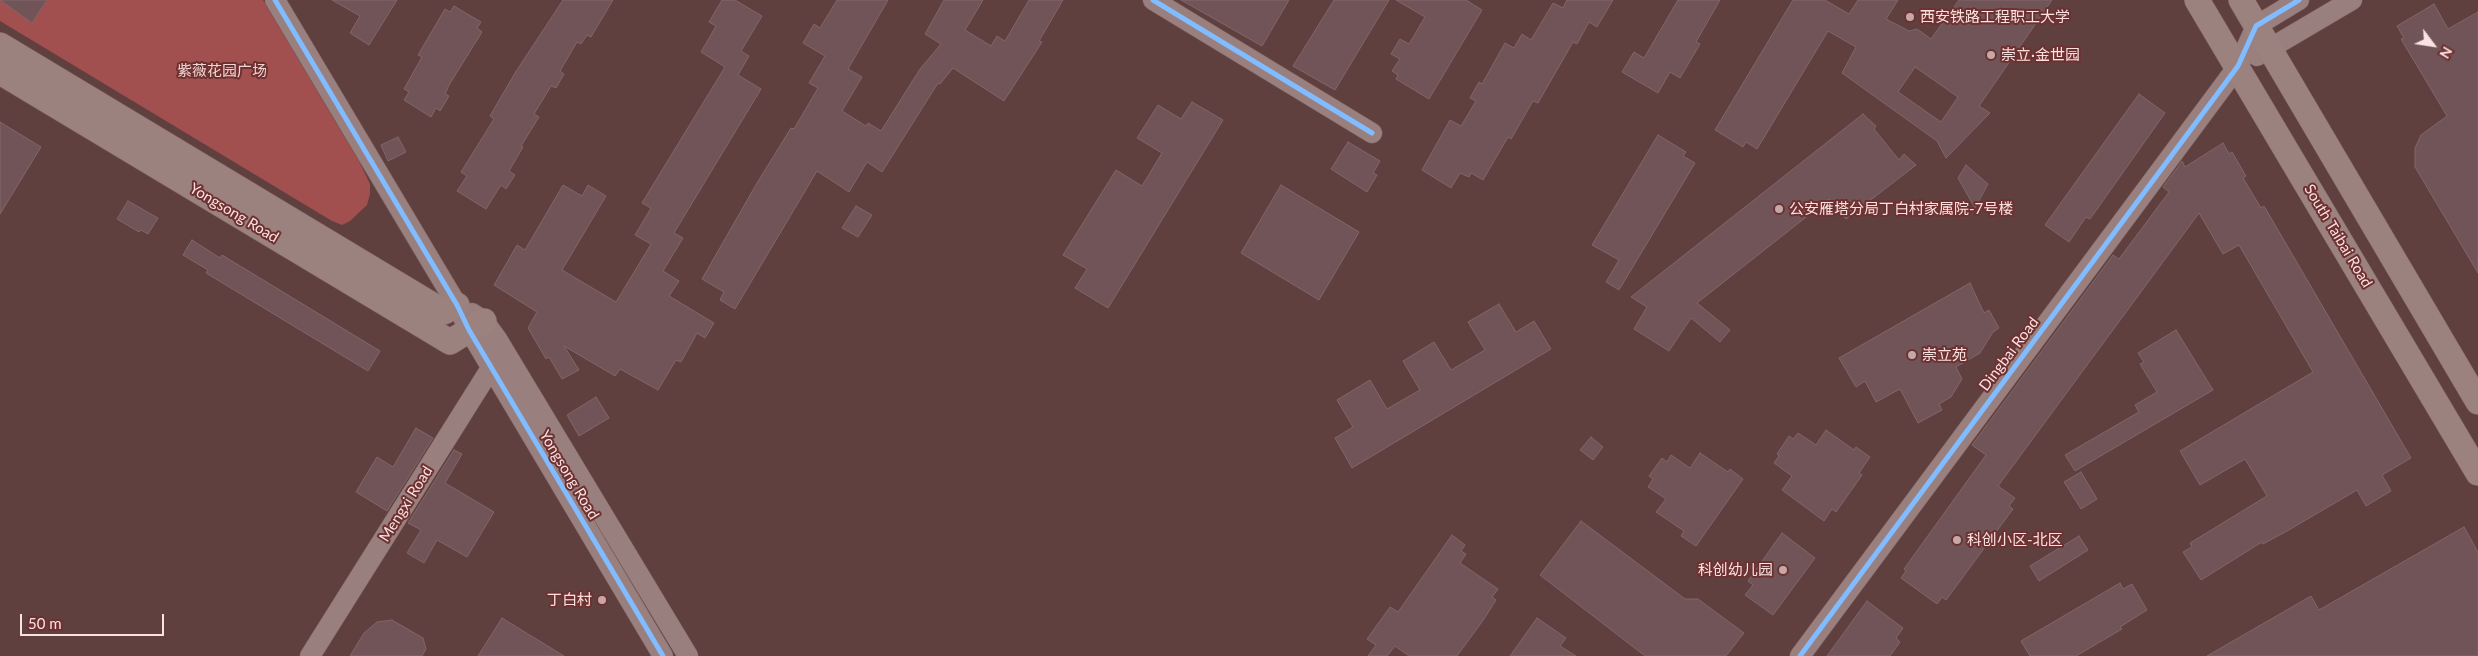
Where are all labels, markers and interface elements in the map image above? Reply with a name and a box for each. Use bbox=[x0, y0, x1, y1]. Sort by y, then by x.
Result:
place label: 西安铁路工程职工大学 bbox=[1920, 8, 2070, 26]
marker: 西安铁路工程职工大学 bbox=[1904, 11, 1916, 23]
north arrow bbox=[2408, 20, 2458, 70]
text: N bbox=[2436, 44, 2456, 62]
place label: 崇立·金世园 bbox=[2001, 46, 2080, 64]
marker: 崇立·金世园 bbox=[1985, 49, 1997, 61]
park label: 紫薇花园广场 bbox=[177, 62, 267, 80]
street label: Yongsong Road bbox=[186, 179, 282, 247]
street label: South Taibai Road bbox=[2300, 181, 2376, 291]
place label: 公安雁塔分局丁白村家属院-7号楼 bbox=[1789, 200, 2013, 218]
marker: 公安雁塔分局丁白村家属院-7号楼 bbox=[1773, 203, 1785, 215]
street label: Dingbai Road bbox=[1975, 314, 2043, 394]
place label: 崇立苑 bbox=[1922, 346, 1967, 364]
marker: 崇立苑 bbox=[1906, 349, 1918, 361]
street label: Yongsong Road bbox=[535, 427, 603, 523]
street label: Mengxi Road bbox=[376, 463, 436, 545]
place label: 科创小区-北区 bbox=[1967, 531, 2063, 549]
marker: 科创小区-北区 bbox=[1951, 534, 1963, 546]
place label: 科创幼儿园 bbox=[1698, 561, 1773, 579]
marker: 科创幼儿园 bbox=[1777, 564, 1789, 576]
place label: 丁白村 bbox=[547, 591, 592, 609]
marker: 丁白村 bbox=[596, 594, 608, 606]
scale bar bbox=[22, 604, 166, 636]
text: 50 m bbox=[28, 614, 62, 632]

